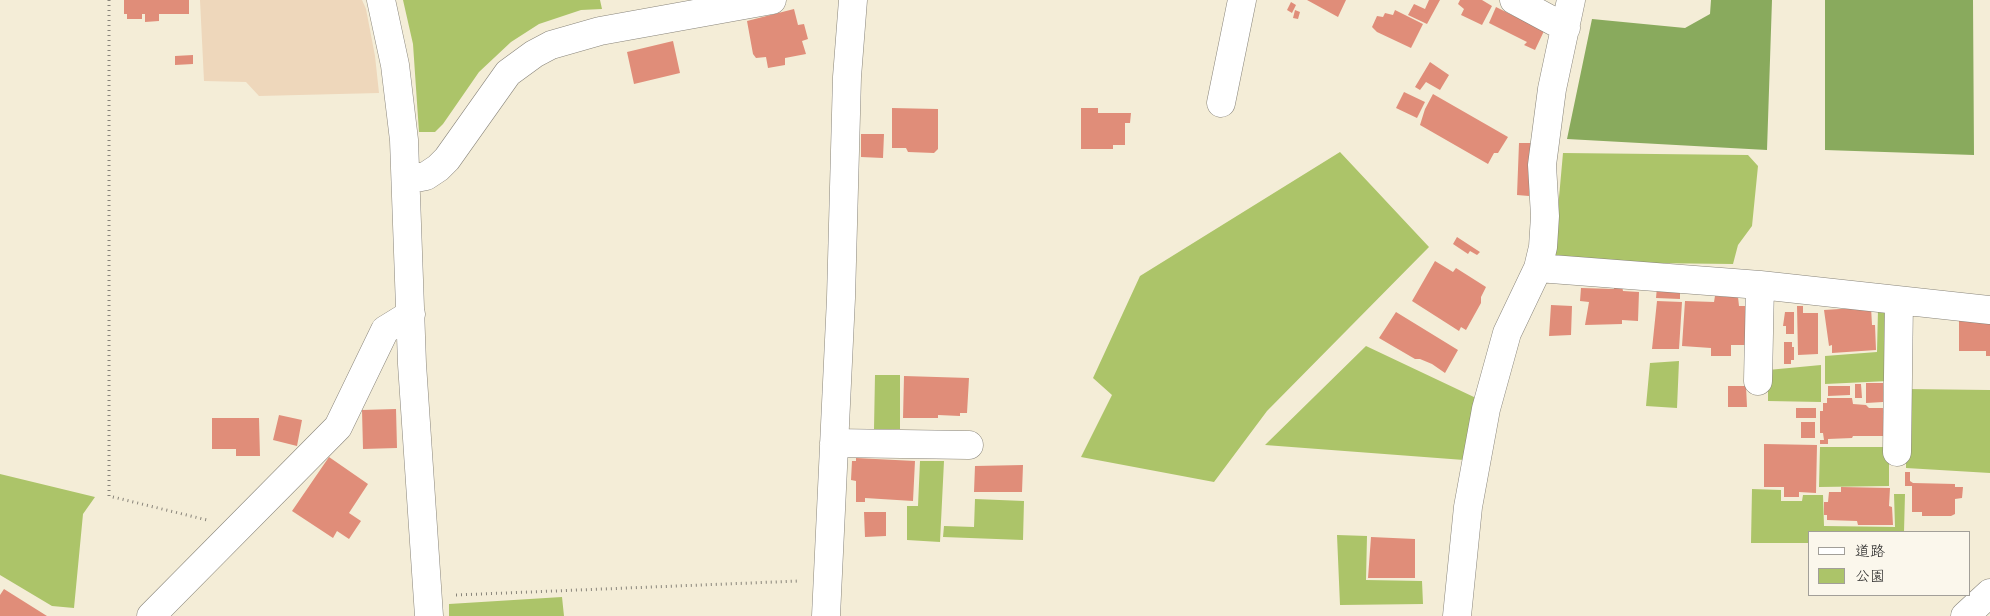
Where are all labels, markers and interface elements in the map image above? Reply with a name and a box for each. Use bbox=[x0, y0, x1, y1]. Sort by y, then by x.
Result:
legend bbox=[1808, 531, 1970, 596]
text: 道路 bbox=[1855, 541, 1885, 562]
text: 公園 bbox=[1855, 566, 1885, 587]

